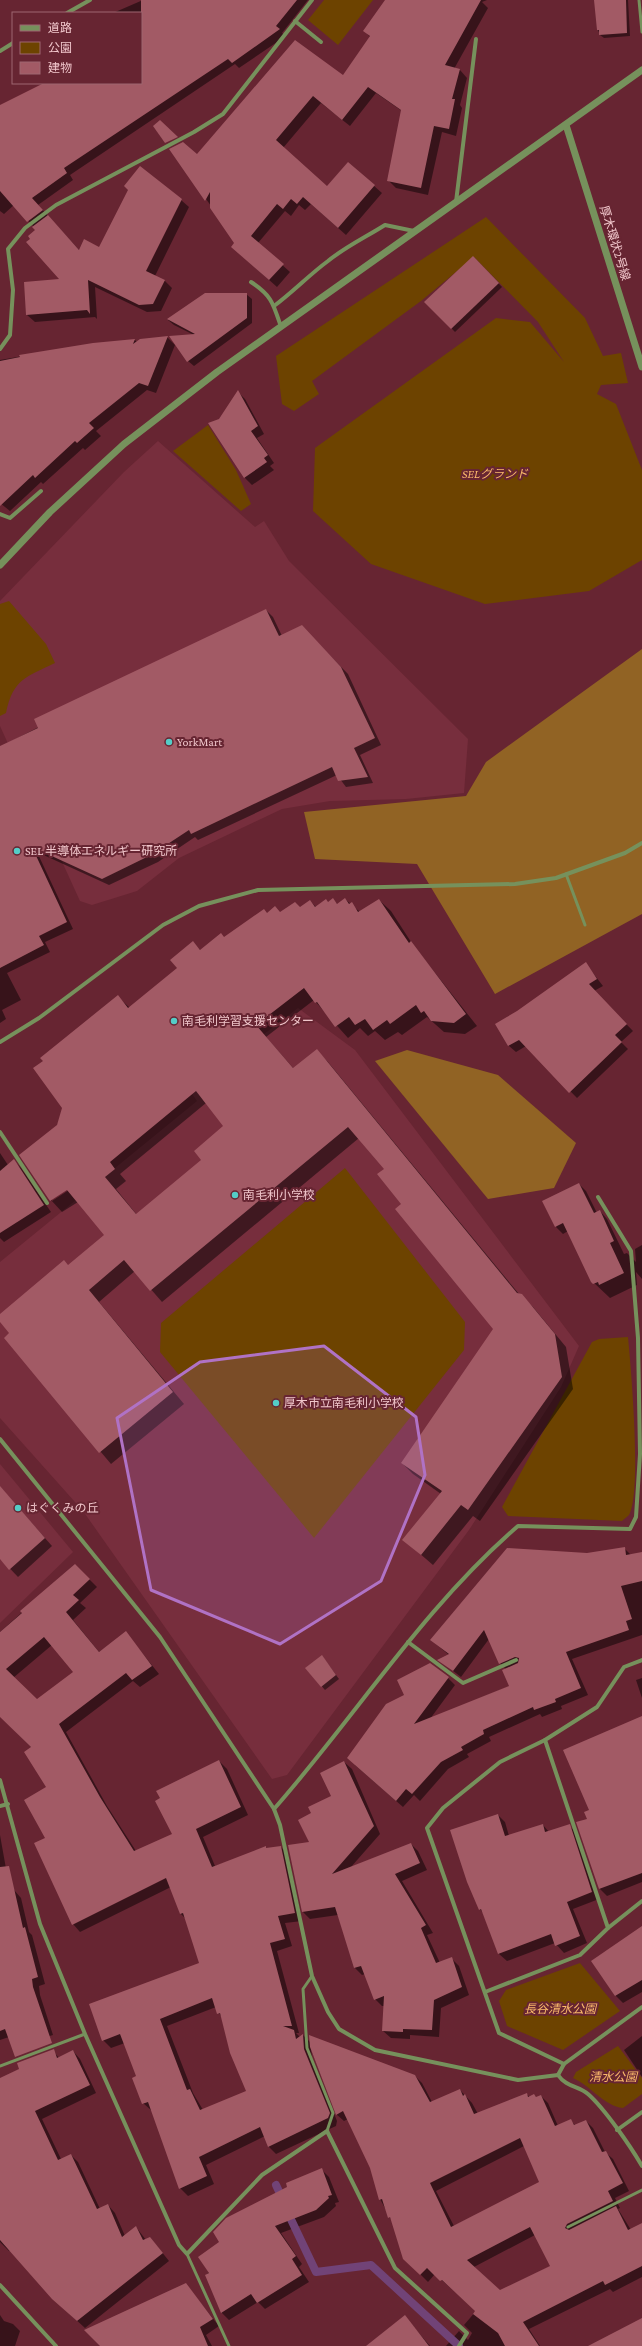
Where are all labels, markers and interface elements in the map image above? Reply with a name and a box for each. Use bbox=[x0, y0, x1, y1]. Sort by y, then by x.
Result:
legend bbox=[12, 12, 142, 84]
text: 道路 bbox=[48, 21, 72, 35]
text: 公園 bbox=[48, 41, 72, 55]
text: 建物 bbox=[48, 61, 72, 75]
street label: 厚木環状2号線 bbox=[597, 204, 633, 282]
park label: SELグランド bbox=[462, 467, 529, 481]
place label: YorkMart bbox=[177, 735, 223, 749]
marker: YorkMart bbox=[164, 737, 174, 747]
place label: SEL 半導体エネルギー研究所 bbox=[25, 844, 177, 858]
marker: SEL 半導体エネルギー研究所 bbox=[12, 846, 22, 856]
place label: 南毛利学習支援センター bbox=[182, 1014, 314, 1028]
marker: 南毛利学習支援センター bbox=[169, 1016, 179, 1026]
place label: 南毛利小学校 bbox=[243, 1188, 315, 1202]
marker: 南毛利小学校 bbox=[230, 1190, 240, 1200]
place label: 厚木市立南毛利小学校 bbox=[284, 1396, 404, 1410]
marker: 厚木市立南毛利小学校 bbox=[271, 1398, 281, 1408]
place label: はぐくみの丘 bbox=[26, 1501, 98, 1515]
marker: はぐくみの丘 bbox=[13, 1503, 23, 1513]
park label: 長谷清水公園 bbox=[524, 2002, 598, 2016]
park label: 清水公園 bbox=[589, 2070, 639, 2084]

